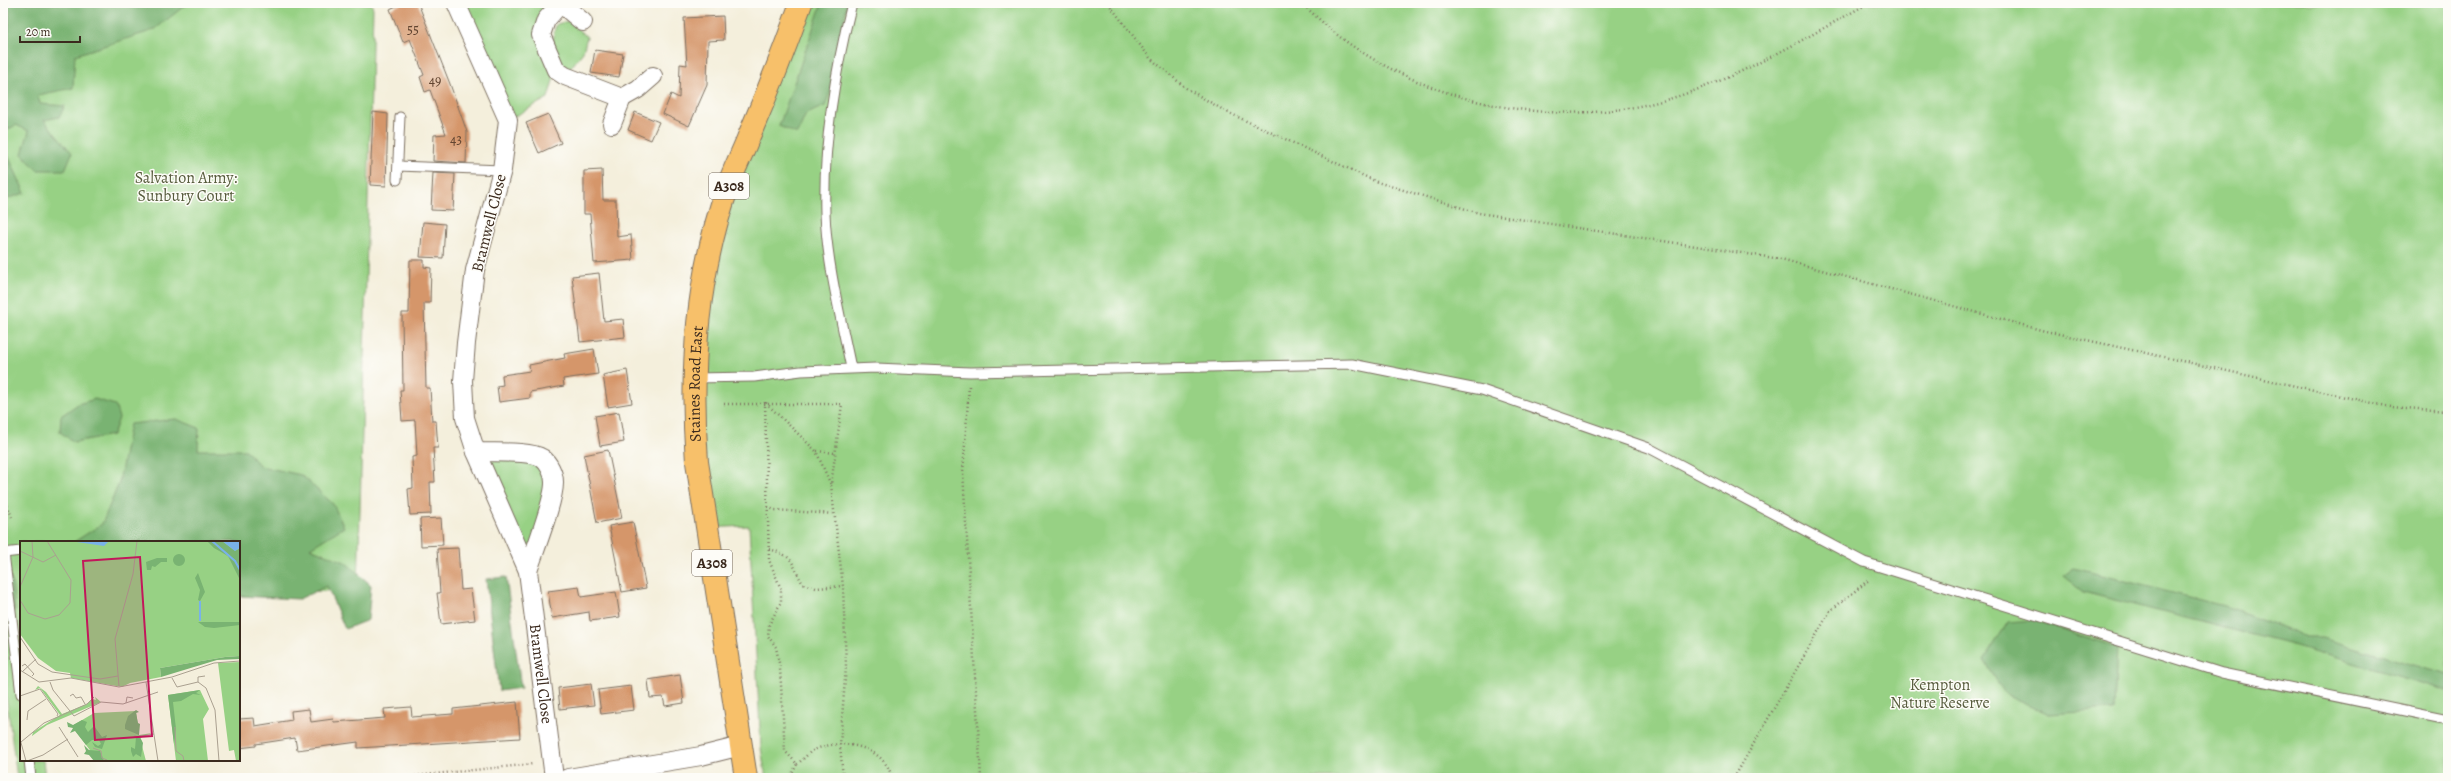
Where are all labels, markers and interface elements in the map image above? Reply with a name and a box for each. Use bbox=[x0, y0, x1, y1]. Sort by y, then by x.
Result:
scale bar bbox=[20, 18, 80, 44]
house number: 55 bbox=[407, 20, 419, 39]
text: 20 m bbox=[26, 24, 50, 40]
house number: 49 bbox=[429, 71, 441, 90]
house number: 43 bbox=[450, 130, 462, 149]
park label: Salvation Army: Sunbury Court bbox=[135, 167, 238, 207]
street label: Bramwell Close bbox=[466, 172, 512, 274]
road number: A308 bbox=[709, 173, 749, 199]
street label: Staines Road East bbox=[683, 325, 709, 442]
inset map bbox=[20, 541, 240, 761]
road number: A308 bbox=[692, 550, 732, 576]
street label: Bramwell Close bbox=[524, 623, 558, 725]
park label: Kempton Nature Reserve bbox=[1890, 674, 1990, 714]

